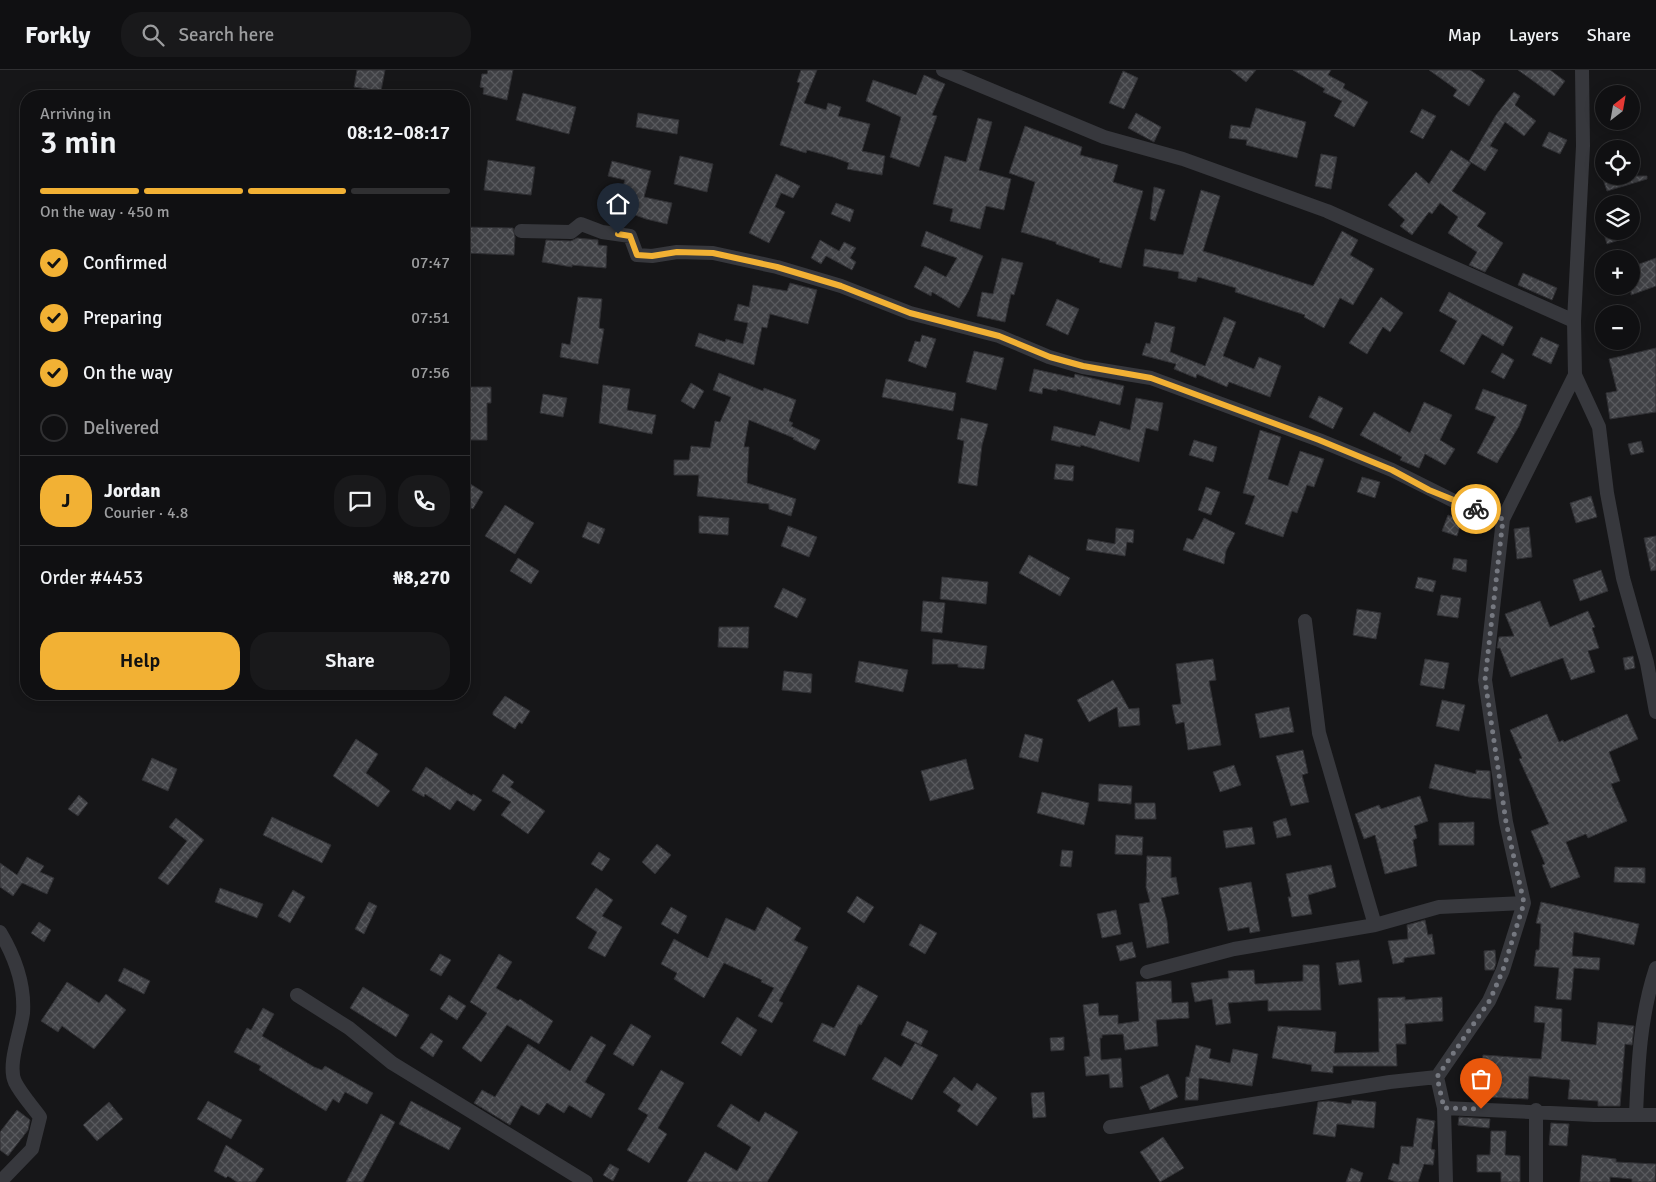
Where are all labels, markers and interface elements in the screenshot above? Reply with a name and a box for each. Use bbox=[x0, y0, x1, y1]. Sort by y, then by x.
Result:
search box bbox=[121, 12, 471, 57]
text: Forkly bbox=[25, 20, 91, 50]
icon: search bbox=[139, 21, 167, 49]
text: Search here bbox=[179, 23, 274, 47]
text: Map bbox=[1448, 24, 1481, 46]
text: Layers bbox=[1509, 24, 1559, 46]
text: Share bbox=[1587, 24, 1631, 46]
north arrow bbox=[1595, 85, 1640, 130]
map controls bbox=[1595, 85, 1640, 350]
text: Arriving in bbox=[40, 104, 111, 124]
text: 08:12–08:17 bbox=[347, 121, 450, 145]
text: 3 min bbox=[40, 123, 117, 162]
button: locate bbox=[1595, 140, 1640, 185]
pin bbox=[597, 183, 639, 234]
icon: home bbox=[604, 190, 632, 218]
button: layers bbox=[1595, 195, 1640, 240]
text: On the way · 450 m bbox=[40, 202, 170, 222]
icon: check bbox=[40, 249, 68, 277]
button: + bbox=[1595, 250, 1640, 295]
text: Confirmed bbox=[83, 251, 167, 275]
text: 07:47 bbox=[411, 253, 450, 273]
icon: check bbox=[40, 304, 68, 332]
button: − bbox=[1595, 305, 1640, 350]
text: Preparing bbox=[83, 306, 162, 330]
text: 07:51 bbox=[411, 308, 450, 328]
icon: check bbox=[40, 359, 68, 387]
text: On the way bbox=[83, 361, 173, 385]
text: 07:56 bbox=[411, 363, 450, 383]
text: Delivered bbox=[83, 416, 159, 440]
button: chat bbox=[334, 475, 386, 527]
button: phone bbox=[398, 475, 450, 527]
text: Jordan bbox=[104, 479, 161, 503]
courier bbox=[1451, 484, 1501, 534]
text: J bbox=[62, 489, 70, 513]
icon: bike bbox=[1462, 495, 1490, 523]
text: Courier · 4.8 bbox=[104, 503, 188, 523]
text: Order #4453 bbox=[40, 566, 143, 590]
text: ₦8,270 bbox=[393, 566, 450, 590]
button: Help bbox=[40, 632, 240, 690]
button: Share bbox=[250, 632, 450, 690]
pin bbox=[1460, 1058, 1502, 1109]
icon: bag bbox=[1467, 1065, 1495, 1093]

